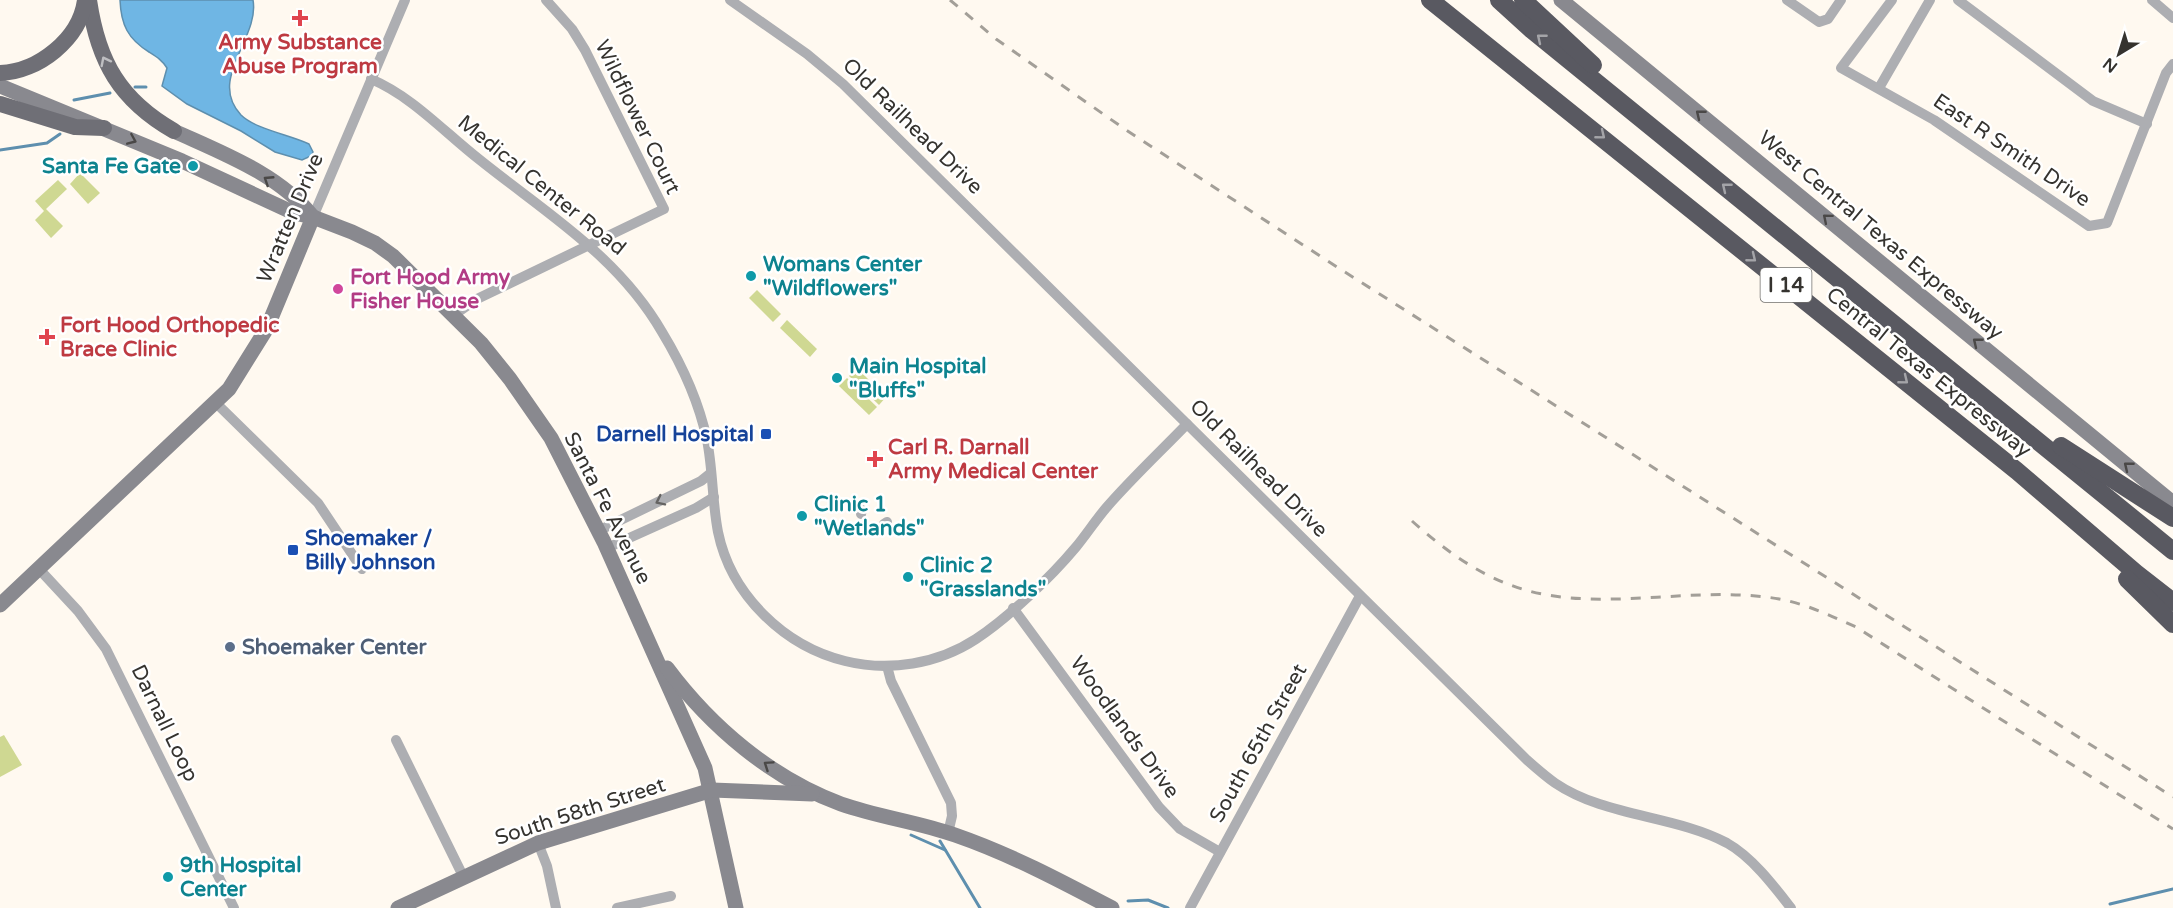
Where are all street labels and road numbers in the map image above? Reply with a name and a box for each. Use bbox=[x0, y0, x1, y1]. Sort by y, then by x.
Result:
street label: Wildflower Court bbox=[589, 36, 686, 198]
street label: Old Railhead Drive bbox=[837, 53, 988, 200]
street label: East R Smith Drive bbox=[1928, 89, 2095, 212]
street label: Medical Center Road bbox=[453, 110, 631, 261]
street label: West Central Texas Expressway bbox=[1753, 126, 2008, 345]
street label: Wratten Drive bbox=[252, 149, 329, 287]
road number: I 14 bbox=[1760, 268, 1812, 302]
street label: Central Texas Expressway bbox=[1821, 282, 2036, 463]
street label: Old Railhead Drive bbox=[1184, 394, 1333, 543]
street label: Santa Fe Avenue bbox=[559, 428, 657, 588]
street label: Woodlands Drive bbox=[1065, 651, 1185, 803]
street label: South 65th Street bbox=[1204, 660, 1312, 827]
street label: Darnall Loop bbox=[126, 661, 204, 786]
street label: South 58th Street bbox=[492, 772, 668, 851]

